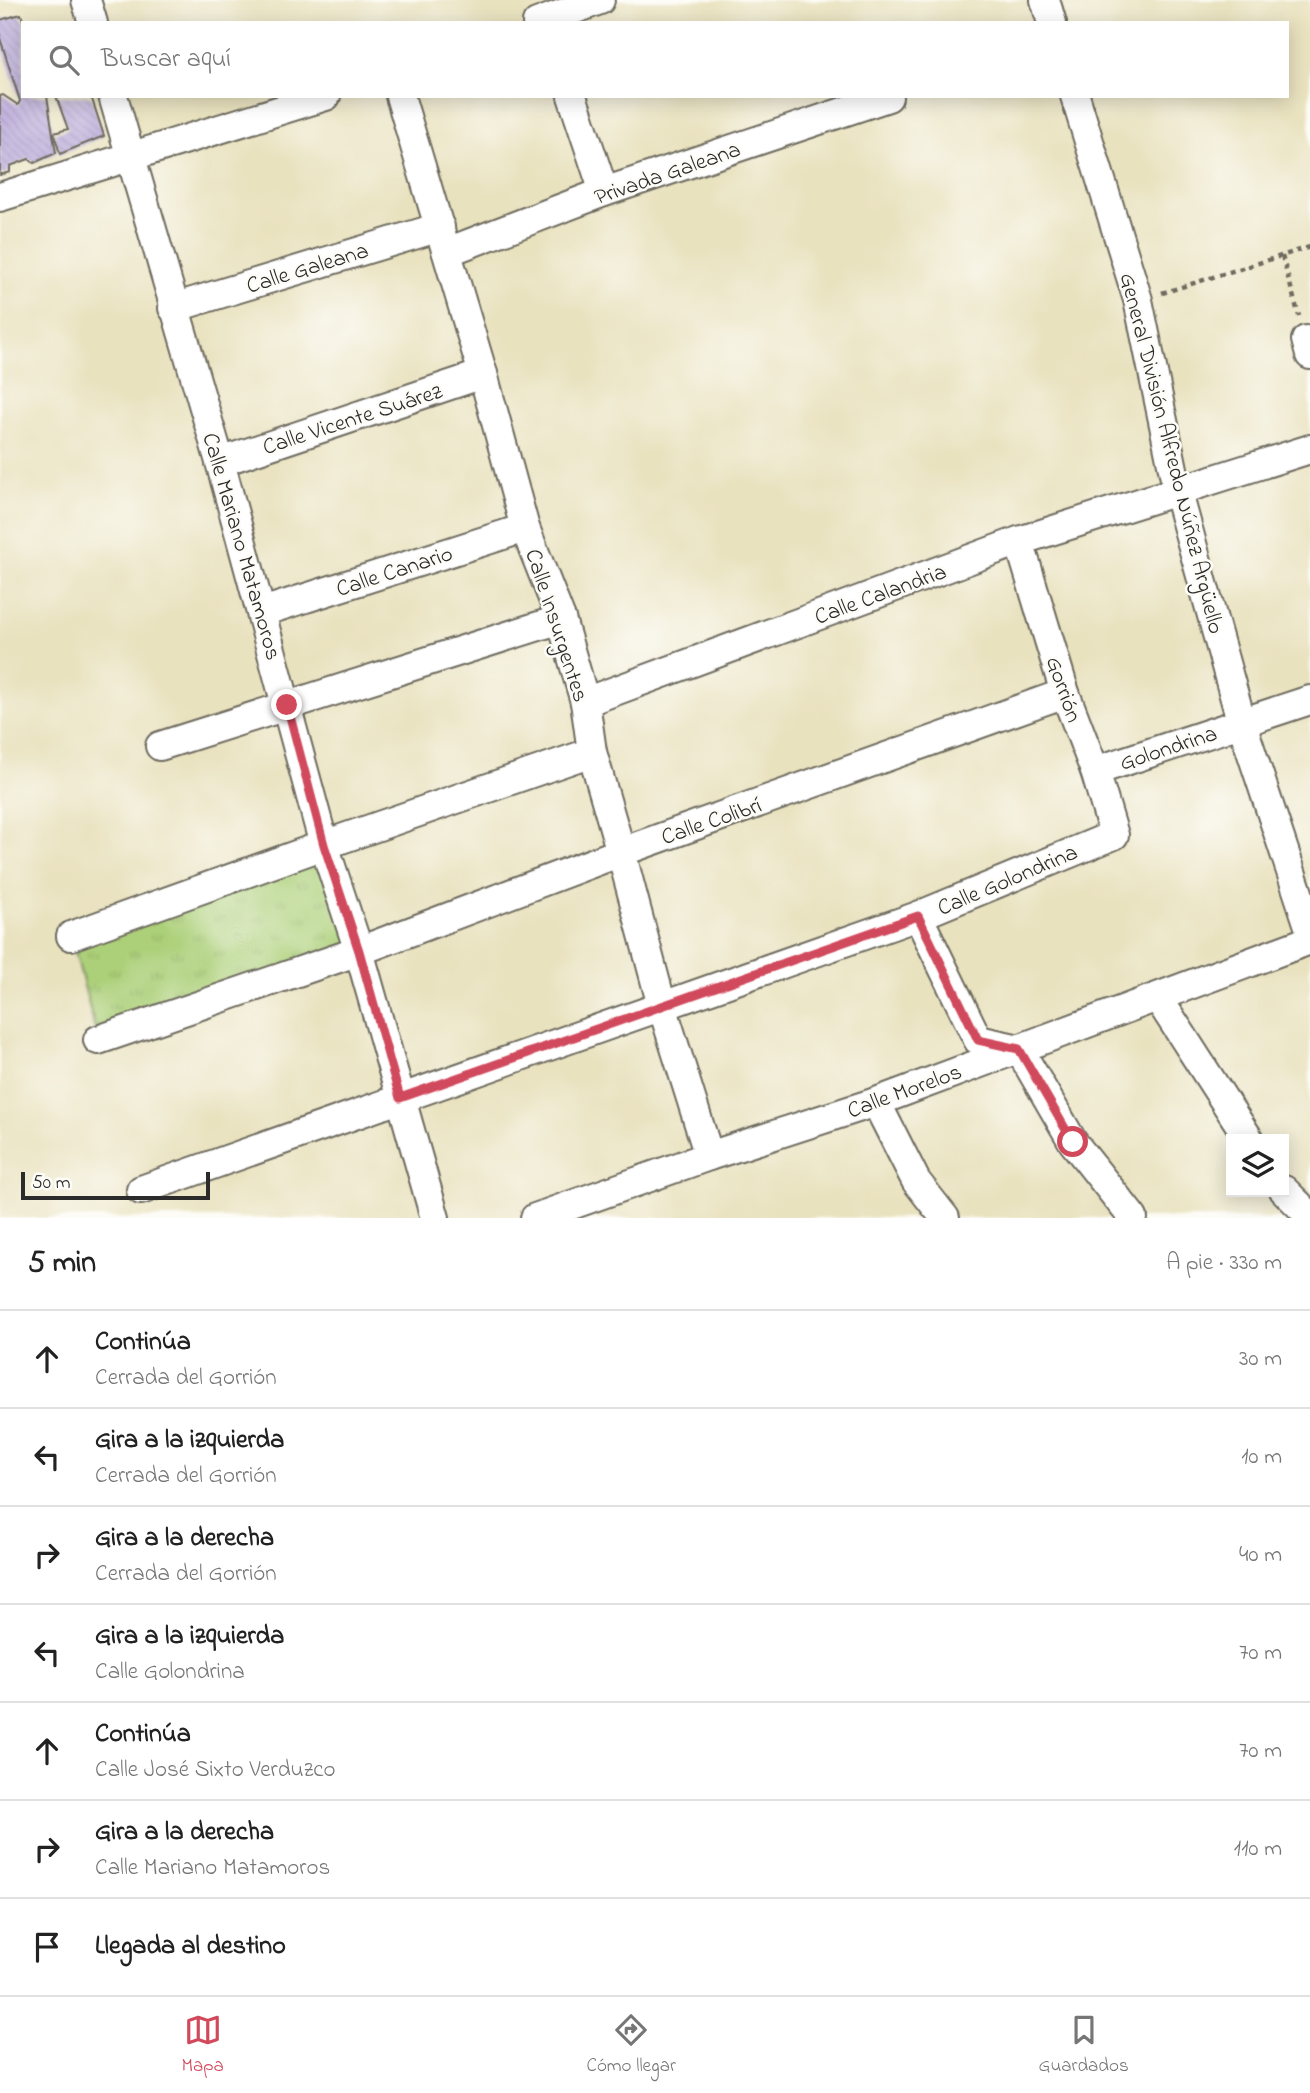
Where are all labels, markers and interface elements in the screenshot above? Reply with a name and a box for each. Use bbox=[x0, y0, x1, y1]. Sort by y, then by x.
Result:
search box bbox=[21, 21, 1289, 98]
icon: search bbox=[45, 41, 83, 79]
text: Buscar aquí bbox=[101, 41, 231, 79]
street label: Privada Galeana bbox=[590, 134, 745, 215]
street label: Calle Galeana bbox=[243, 235, 373, 304]
street label: General División Alfredo Núñez Argüello bbox=[1109, 270, 1231, 638]
street label: Calle Vicente Suárez bbox=[259, 376, 447, 465]
street label: Calle Mariano Matamoros bbox=[192, 429, 289, 664]
street label: Calle Canario bbox=[332, 538, 457, 607]
street label: Calle Insurgentes bbox=[514, 545, 596, 707]
street label: Calle Calandria bbox=[810, 556, 951, 634]
street label: Gorrión bbox=[1036, 652, 1089, 727]
route end bbox=[271, 689, 302, 720]
street label: Golondrina bbox=[1116, 718, 1222, 781]
street label: Calle Colibrí bbox=[657, 790, 766, 855]
street label: Calle Golondrina bbox=[933, 837, 1083, 926]
street label: Calle Morelos bbox=[843, 1056, 967, 1128]
route start bbox=[1057, 1126, 1088, 1157]
map controls bbox=[1226, 1134, 1289, 1197]
button: layers bbox=[1226, 1134, 1289, 1197]
scale bar bbox=[21, 1169, 210, 1201]
text: 50 m bbox=[32, 1170, 71, 1197]
text: 5 min bbox=[28, 1242, 96, 1286]
text: A pie · 330 m bbox=[1166, 1247, 1282, 1280]
text: Continúa bbox=[95, 1324, 191, 1362]
icon: ahead bbox=[28, 1340, 66, 1378]
text: 30 m bbox=[1239, 1343, 1282, 1376]
text: Cerrada del Gorrión bbox=[95, 1362, 277, 1395]
text: Gira a la izquierda bbox=[95, 1422, 284, 1460]
icon: left bbox=[28, 1438, 66, 1476]
text: 10 m bbox=[1241, 1441, 1282, 1474]
text: Cerrada del Gorrión bbox=[95, 1460, 277, 1493]
text: Gira a la derecha bbox=[95, 1520, 274, 1558]
icon: right bbox=[28, 1536, 66, 1574]
text: 40 m bbox=[1239, 1539, 1282, 1572]
text: Cerrada del Gorrión bbox=[95, 1558, 277, 1591]
text: Gira a la izquierda bbox=[95, 1618, 284, 1656]
icon: left bbox=[28, 1634, 66, 1672]
text: 70 m bbox=[1239, 1637, 1282, 1670]
text: Calle Golondrina bbox=[95, 1656, 245, 1689]
text: Continúa bbox=[95, 1716, 191, 1754]
icon: ahead bbox=[28, 1732, 66, 1770]
text: 70 m bbox=[1239, 1735, 1282, 1768]
text: Calle José Sixto Verduzco bbox=[95, 1754, 336, 1787]
text: Gira a la derecha bbox=[95, 1814, 274, 1852]
icon: right bbox=[28, 1830, 66, 1868]
text: 110 m bbox=[1234, 1833, 1282, 1866]
text: Calle Mariano Matamoros bbox=[95, 1852, 330, 1885]
icon: arrive bbox=[28, 1928, 66, 1966]
text: Llegada al destino bbox=[95, 1928, 286, 1966]
tab: Mapa bbox=[181, 2011, 224, 2080]
tab: Cómo llegar bbox=[587, 2011, 676, 2080]
tab: Guardados bbox=[1039, 2011, 1129, 2080]

